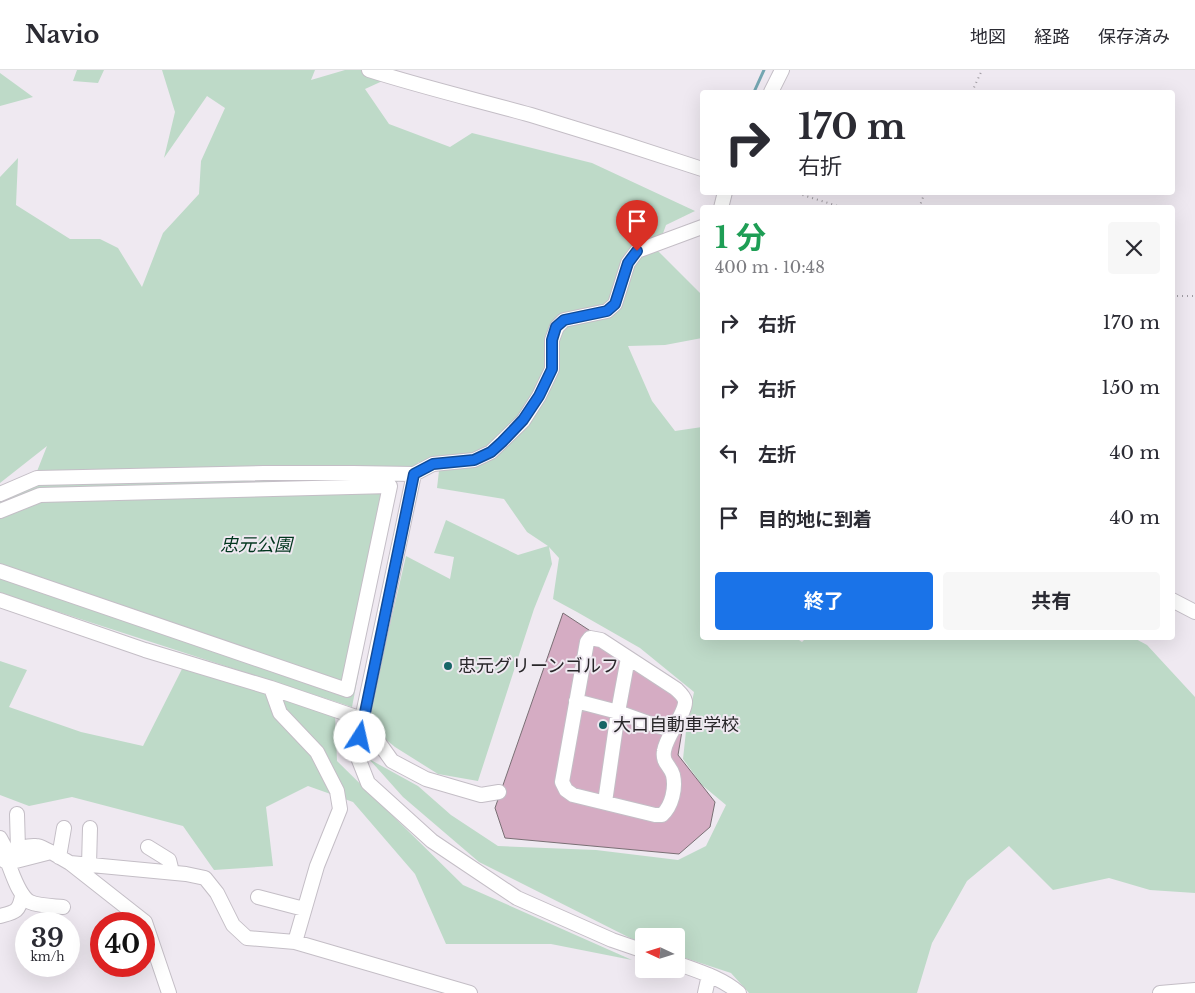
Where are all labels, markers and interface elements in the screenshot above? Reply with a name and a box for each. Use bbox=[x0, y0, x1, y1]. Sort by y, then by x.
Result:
text: Navio bbox=[25, 20, 99, 49]
text: 地図 bbox=[970, 26, 1006, 48]
text: 経路 bbox=[1034, 26, 1070, 48]
text: 保存済み bbox=[1098, 26, 1170, 48]
text: 170 m bbox=[798, 105, 906, 148]
icon: right bbox=[715, 110, 780, 175]
text: 右折 bbox=[798, 153, 842, 180]
pin bbox=[616, 200, 658, 251]
icon: arrive bbox=[623, 207, 651, 235]
text: 1 分 bbox=[715, 219, 766, 256]
button: close bbox=[1108, 222, 1160, 274]
text: 400 m · 10:48 bbox=[715, 257, 825, 277]
icon: right bbox=[715, 309, 743, 337]
text: 170 m bbox=[1103, 311, 1160, 334]
text: 右折 bbox=[758, 313, 796, 336]
icon: right bbox=[715, 374, 743, 402]
text: 150 m bbox=[1101, 376, 1160, 399]
text: 右折 bbox=[758, 378, 796, 401]
icon: left bbox=[715, 439, 743, 467]
text: 40 m bbox=[1109, 441, 1160, 464]
text: 左折 bbox=[758, 443, 796, 466]
icon: arrive bbox=[715, 504, 743, 532]
text: 40 m bbox=[1109, 506, 1160, 529]
text: 目的地に到着 bbox=[758, 508, 872, 531]
park label: 忠元公園 bbox=[220, 534, 295, 556]
button: 終了 bbox=[715, 572, 933, 630]
button: 共有 bbox=[943, 572, 1160, 630]
place label: 忠元グリーンゴルフ bbox=[458, 655, 619, 677]
marker: 忠元グリーンゴルフ bbox=[442, 660, 454, 672]
position arrow bbox=[333, 710, 385, 762]
place label: 大口自動車学校 bbox=[613, 714, 739, 736]
marker: 大口自動車学校 bbox=[597, 719, 609, 731]
speed limit sign: 40 bbox=[90, 912, 155, 977]
text: 39 bbox=[31, 923, 64, 954]
north arrow bbox=[635, 928, 685, 978]
map controls bbox=[635, 928, 685, 978]
text: km/h bbox=[30, 949, 65, 964]

